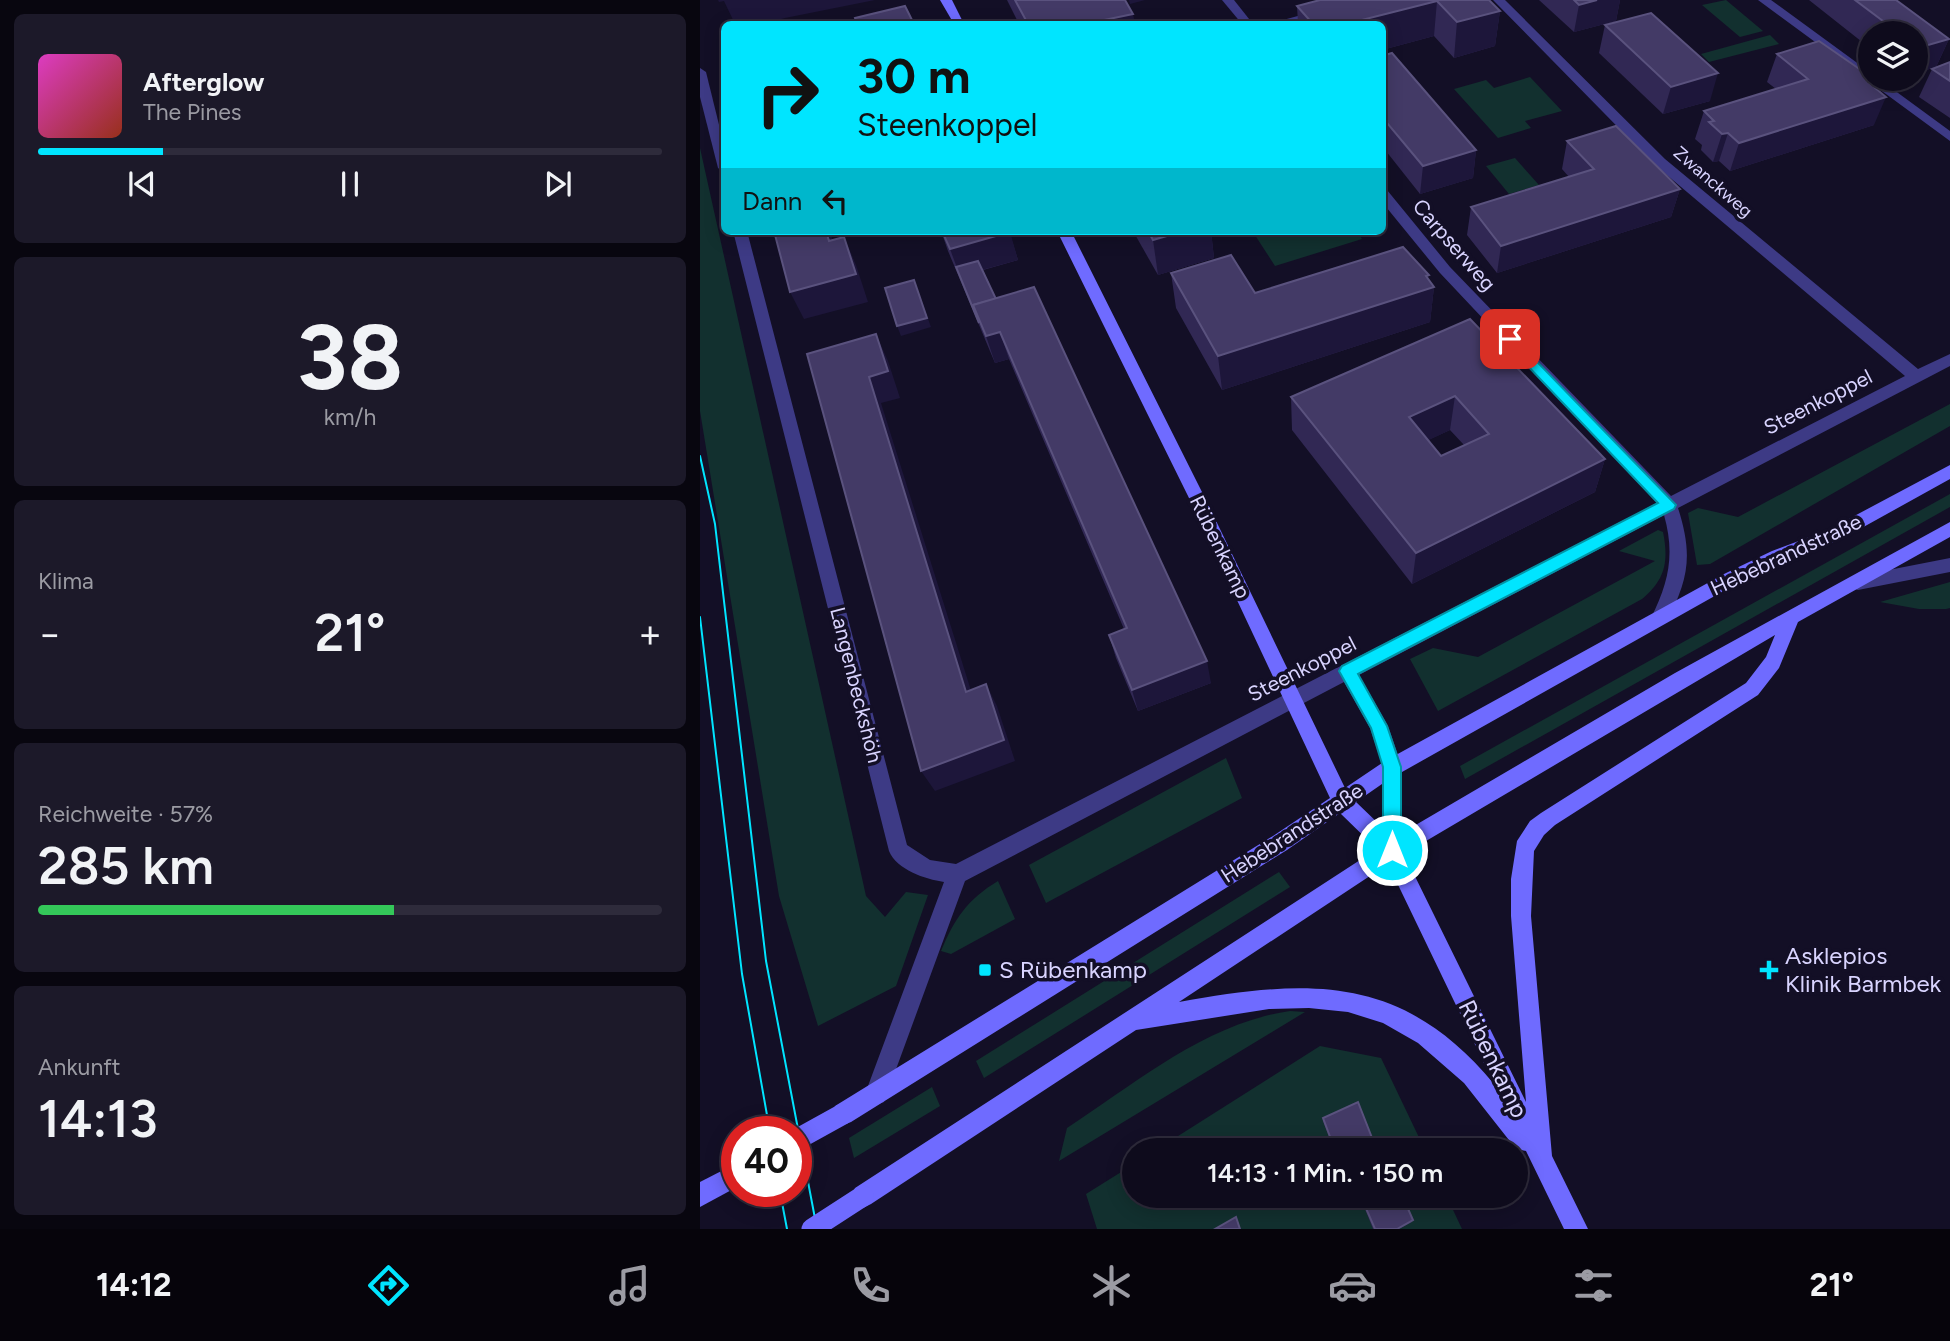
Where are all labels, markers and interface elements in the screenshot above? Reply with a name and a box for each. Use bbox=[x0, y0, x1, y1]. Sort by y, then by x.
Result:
map controls bbox=[1858, 21, 1928, 91]
button: layers bbox=[1858, 21, 1928, 91]
text: 30 m bbox=[857, 46, 970, 105]
icon: right bbox=[742, 49, 833, 140]
text: Afterglow bbox=[143, 66, 265, 98]
text: The Pines bbox=[143, 98, 242, 126]
text: Steenkoppel bbox=[857, 106, 1038, 144]
street label: Zwanckweg bbox=[1669, 142, 1757, 222]
icon: previous bbox=[123, 165, 161, 203]
icon: pause bbox=[331, 165, 369, 203]
icon: next bbox=[539, 165, 577, 203]
icon: left bbox=[816, 182, 854, 220]
text: Dann bbox=[742, 185, 802, 217]
street label: Carpserweg bbox=[1408, 194, 1501, 296]
text: 38 bbox=[297, 303, 403, 412]
pin bbox=[1480, 309, 1540, 369]
icon: arrive bbox=[1491, 320, 1529, 358]
street label: Steenkoppel bbox=[1759, 364, 1876, 440]
text: km/h bbox=[324, 403, 376, 431]
street label: Rübenkamp bbox=[1185, 491, 1256, 602]
street label: Hebebrandstraße bbox=[1706, 509, 1865, 601]
text: Klima bbox=[38, 567, 94, 595]
text: 21° bbox=[315, 602, 385, 664]
street label: Langenbeckshöh bbox=[825, 604, 888, 765]
text: − bbox=[38, 611, 62, 657]
text: + bbox=[638, 611, 662, 657]
street label: Steenkoppel bbox=[1243, 631, 1360, 707]
street label: Hebebrandstraße bbox=[1216, 777, 1367, 888]
text: Reichweite · 57% bbox=[38, 800, 213, 828]
position arrow bbox=[1355, 813, 1429, 887]
text: 285 km bbox=[38, 835, 214, 897]
place label: Asklepios Klinik Barmbek bbox=[1785, 941, 1942, 998]
place label: S Rübenkamp bbox=[999, 955, 1147, 984]
marker: Asklepios Klinik Barmbek bbox=[1759, 960, 1779, 980]
marker: S Rübenkamp bbox=[977, 962, 993, 978]
street label: Rübenkamp bbox=[1453, 995, 1534, 1122]
text: Ankunft bbox=[38, 1053, 120, 1081]
text: 14:13 bbox=[38, 1088, 158, 1150]
speed limit sign: 40 bbox=[721, 1116, 812, 1207]
text: 14:13 · 1 Min. · 150 m bbox=[1207, 1157, 1443, 1189]
icon: directions bbox=[364, 1261, 413, 1310]
icon: music bbox=[605, 1261, 654, 1310]
icon: phone bbox=[846, 1261, 895, 1310]
icon: climate bbox=[1087, 1261, 1136, 1310]
icon: car bbox=[1328, 1261, 1377, 1310]
icon: filters bbox=[1569, 1261, 1618, 1310]
text: 14:12 bbox=[96, 1266, 171, 1304]
text: 21° bbox=[1810, 1266, 1854, 1304]

